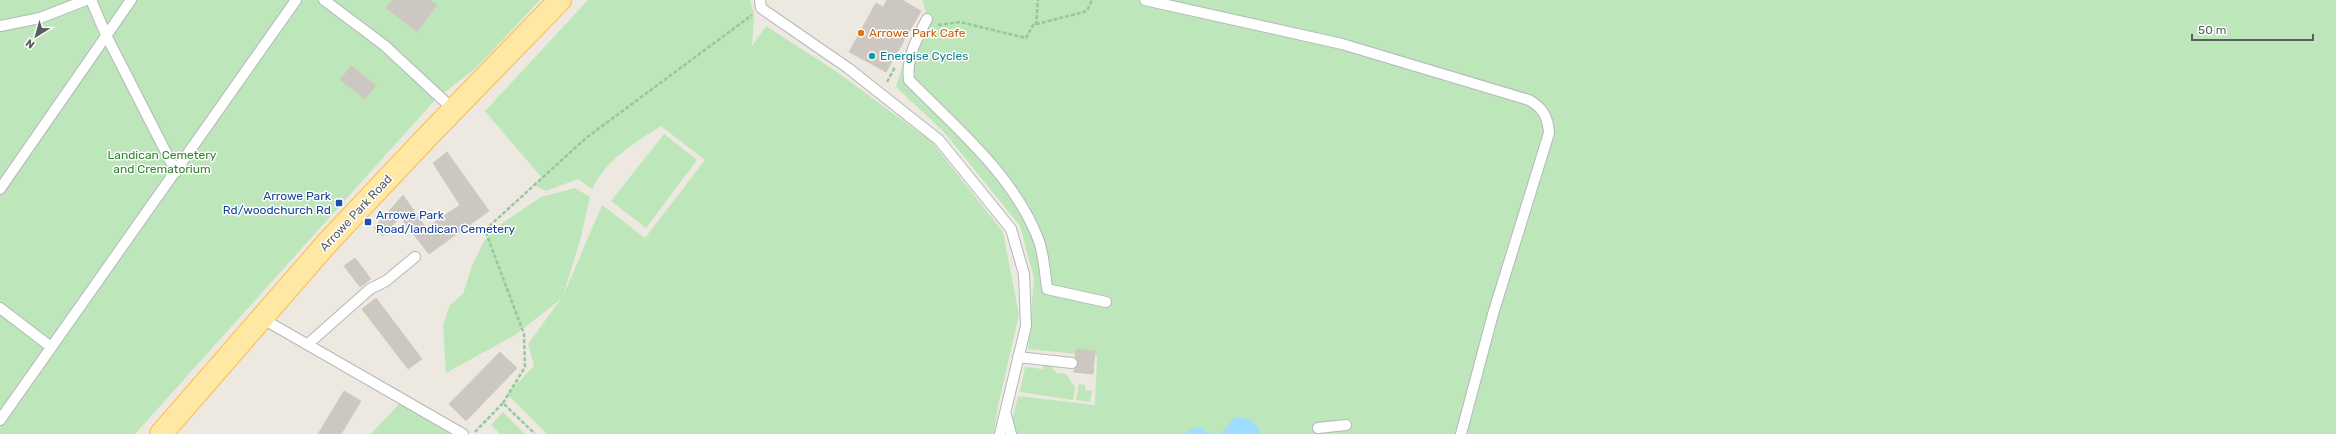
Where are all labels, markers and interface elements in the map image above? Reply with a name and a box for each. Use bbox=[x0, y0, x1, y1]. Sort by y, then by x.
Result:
north arrow bbox=[16, 16, 56, 56]
scale bar bbox=[2192, 16, 2313, 42]
text: 50 m bbox=[2198, 23, 2226, 37]
place label: Arrowe Park Cafe bbox=[869, 26, 966, 40]
marker: Arrowe Park Cafe bbox=[856, 28, 866, 38]
text: N bbox=[23, 36, 37, 51]
place label: Energise Cycles bbox=[880, 49, 968, 63]
marker: Energise Cycles bbox=[867, 51, 877, 61]
park label: Landican Cemetery and Crematorium bbox=[108, 148, 217, 176]
street label: Arrowe Park Road bbox=[317, 172, 395, 254]
place label: Arrowe Park Rd/woodchurch Rd bbox=[223, 189, 332, 217]
marker: Arrowe Park Rd/woodchurch Rd bbox=[334, 198, 344, 208]
place label: Arrowe Park Road/landican Cemetery bbox=[376, 208, 516, 236]
marker: Arrowe Park Road/landican Cemetery bbox=[363, 217, 373, 227]

